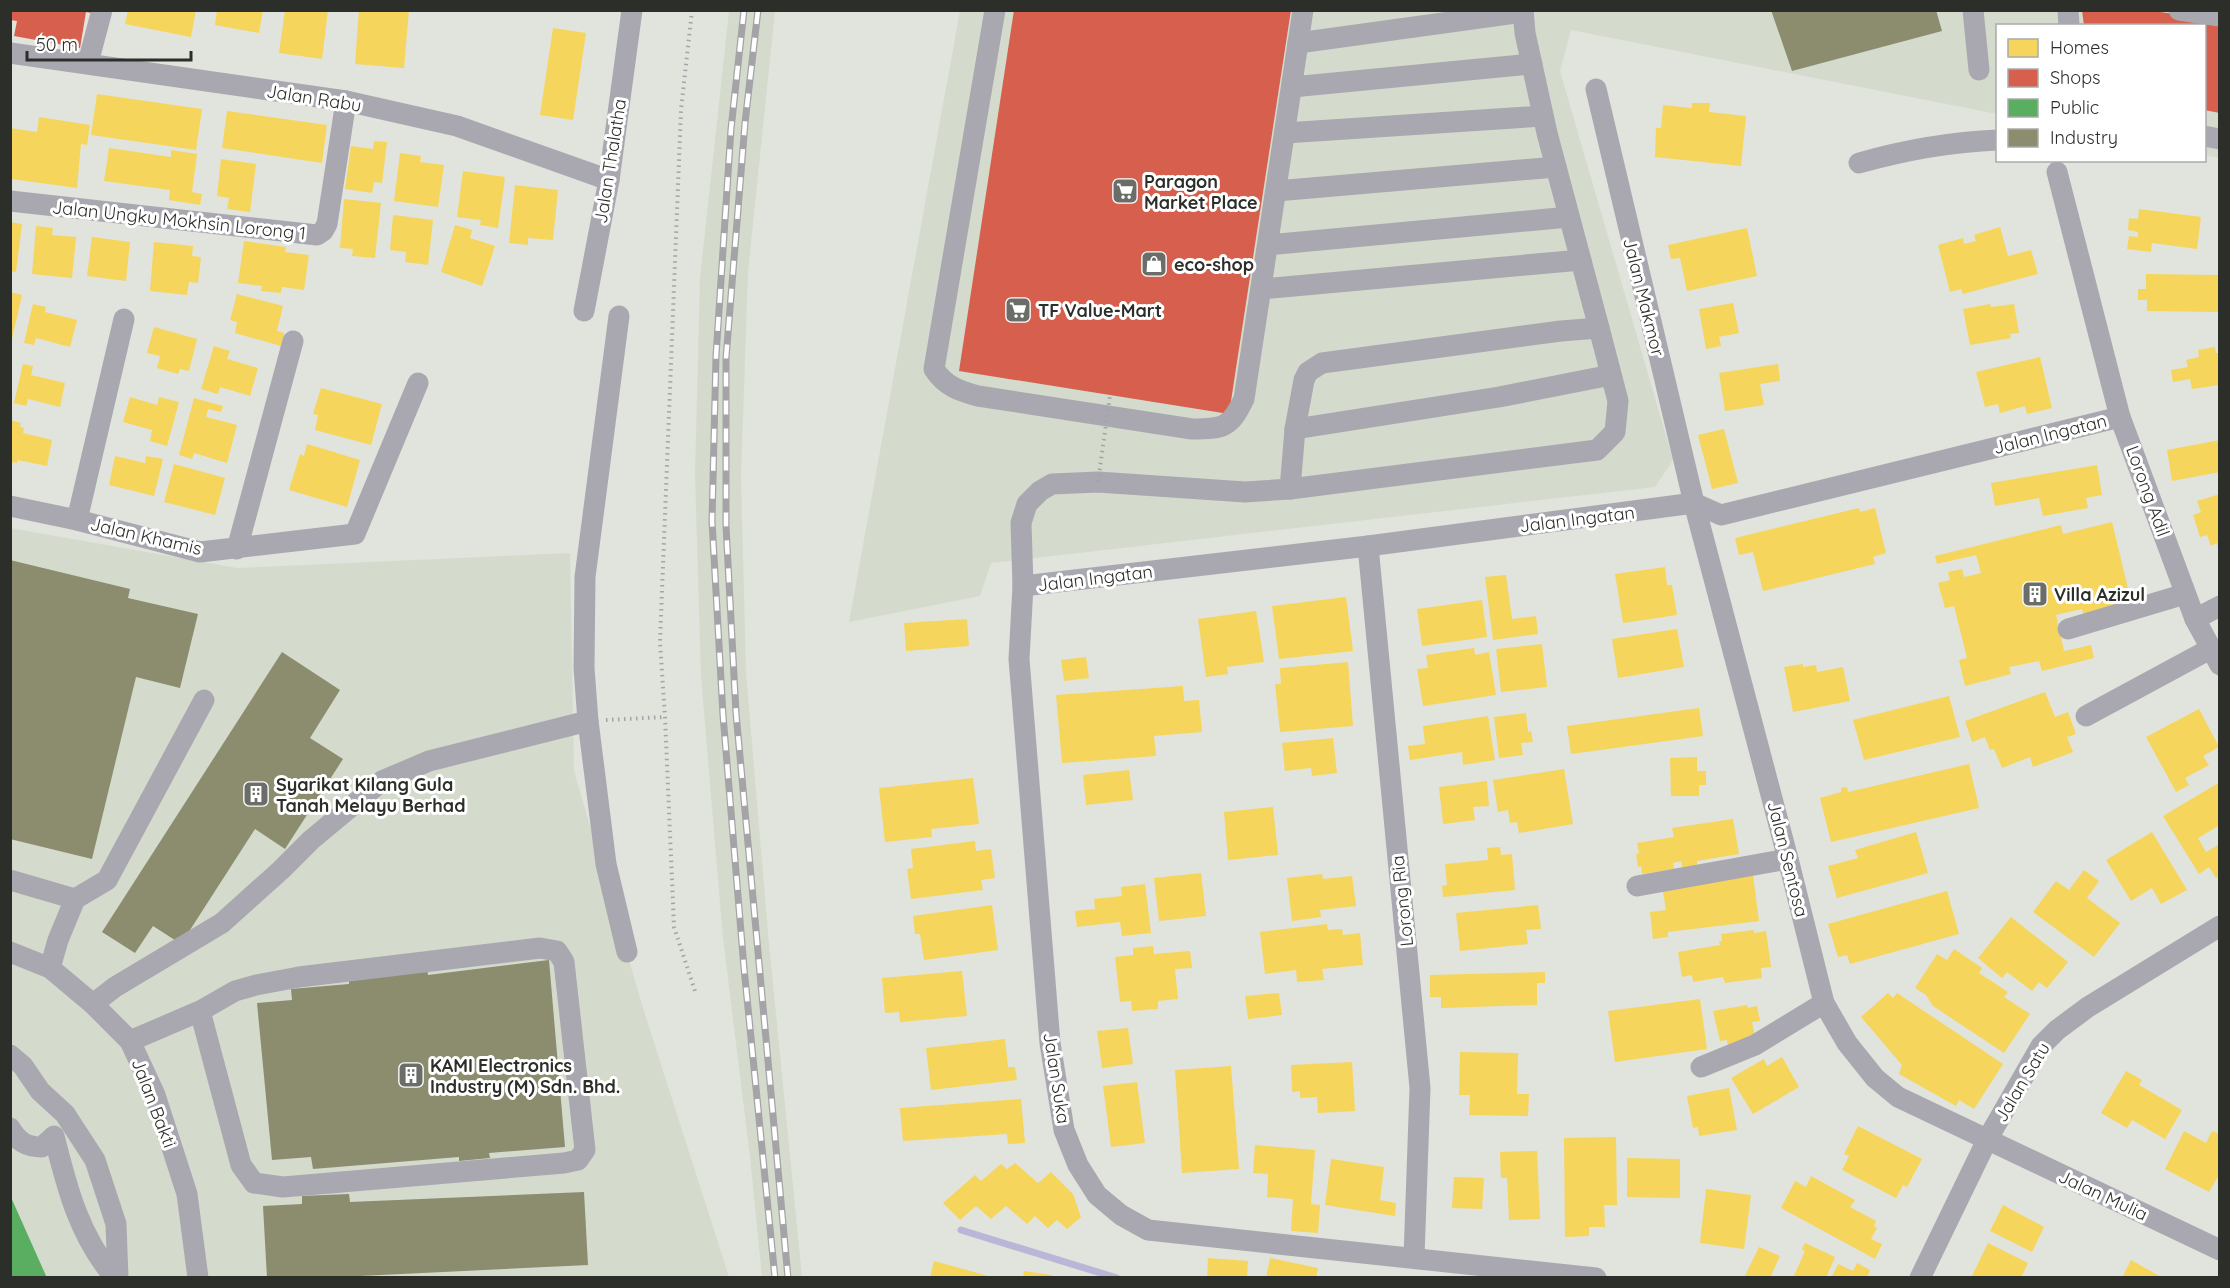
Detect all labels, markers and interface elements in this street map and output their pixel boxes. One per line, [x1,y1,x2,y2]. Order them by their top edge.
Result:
scale bar [27,24,190,62]
legend [1996,24,2206,162]
text: 50 m [36,33,78,56]
text: Homes [2050,36,2109,59]
text: Shops [2050,66,2101,89]
street label: Jalan Rabu [265,79,363,117]
text: Public [2050,96,2099,119]
street label: Jalan Thalatha [589,97,631,225]
text: Industry [2050,126,2118,149]
place label: Paragon Market Place [1144,170,1258,214]
supermarket icon: Paragon Market Place [1110,176,1140,206]
street label: Jalan Ungku Mokhsin Lorong 1 [51,195,307,245]
street label: Jalan Makmor [1618,235,1670,359]
shop icon: eco-shop [1139,249,1169,279]
place label: eco-shop [1174,253,1254,276]
supermarket icon: TF Value-Mart [1003,295,1033,325]
place label: TF Value-Mart [1038,299,1162,322]
street label: Jalan Ingatan [1991,409,2109,459]
street label: Lorong Adil [2121,442,2175,540]
street label: Jalan Ingatan [1518,501,1636,537]
street label: Jalan Khamis [88,512,204,560]
street label: Jalan Ingatan [1036,560,1154,596]
building icon: Villa Azizul [2020,579,2050,609]
place label: Villa Azizul [2054,583,2145,606]
place label: Syarikat Kilang Gula Tanah Melayu Berhad [276,773,465,817]
building icon: Syarikat Kilang Gula Tanah Melayu Berhad [241,779,271,809]
street label: Jalan Sentosa [1762,799,1814,919]
street label: Lorong Ria [1386,854,1418,948]
street label: Jalan Suka [1038,1031,1076,1125]
street label: Jalan Satu [1989,1038,2055,1126]
place label: KAMI Electronics Industry (M) Sdn. Bhd. [430,1054,620,1098]
street label: Jalan Bakti [126,1055,182,1151]
building icon: KAMI Electronics Industry (M) Sdn. Bhd. [396,1060,426,1090]
street label: Jalan Mulia [2055,1164,2151,1226]

